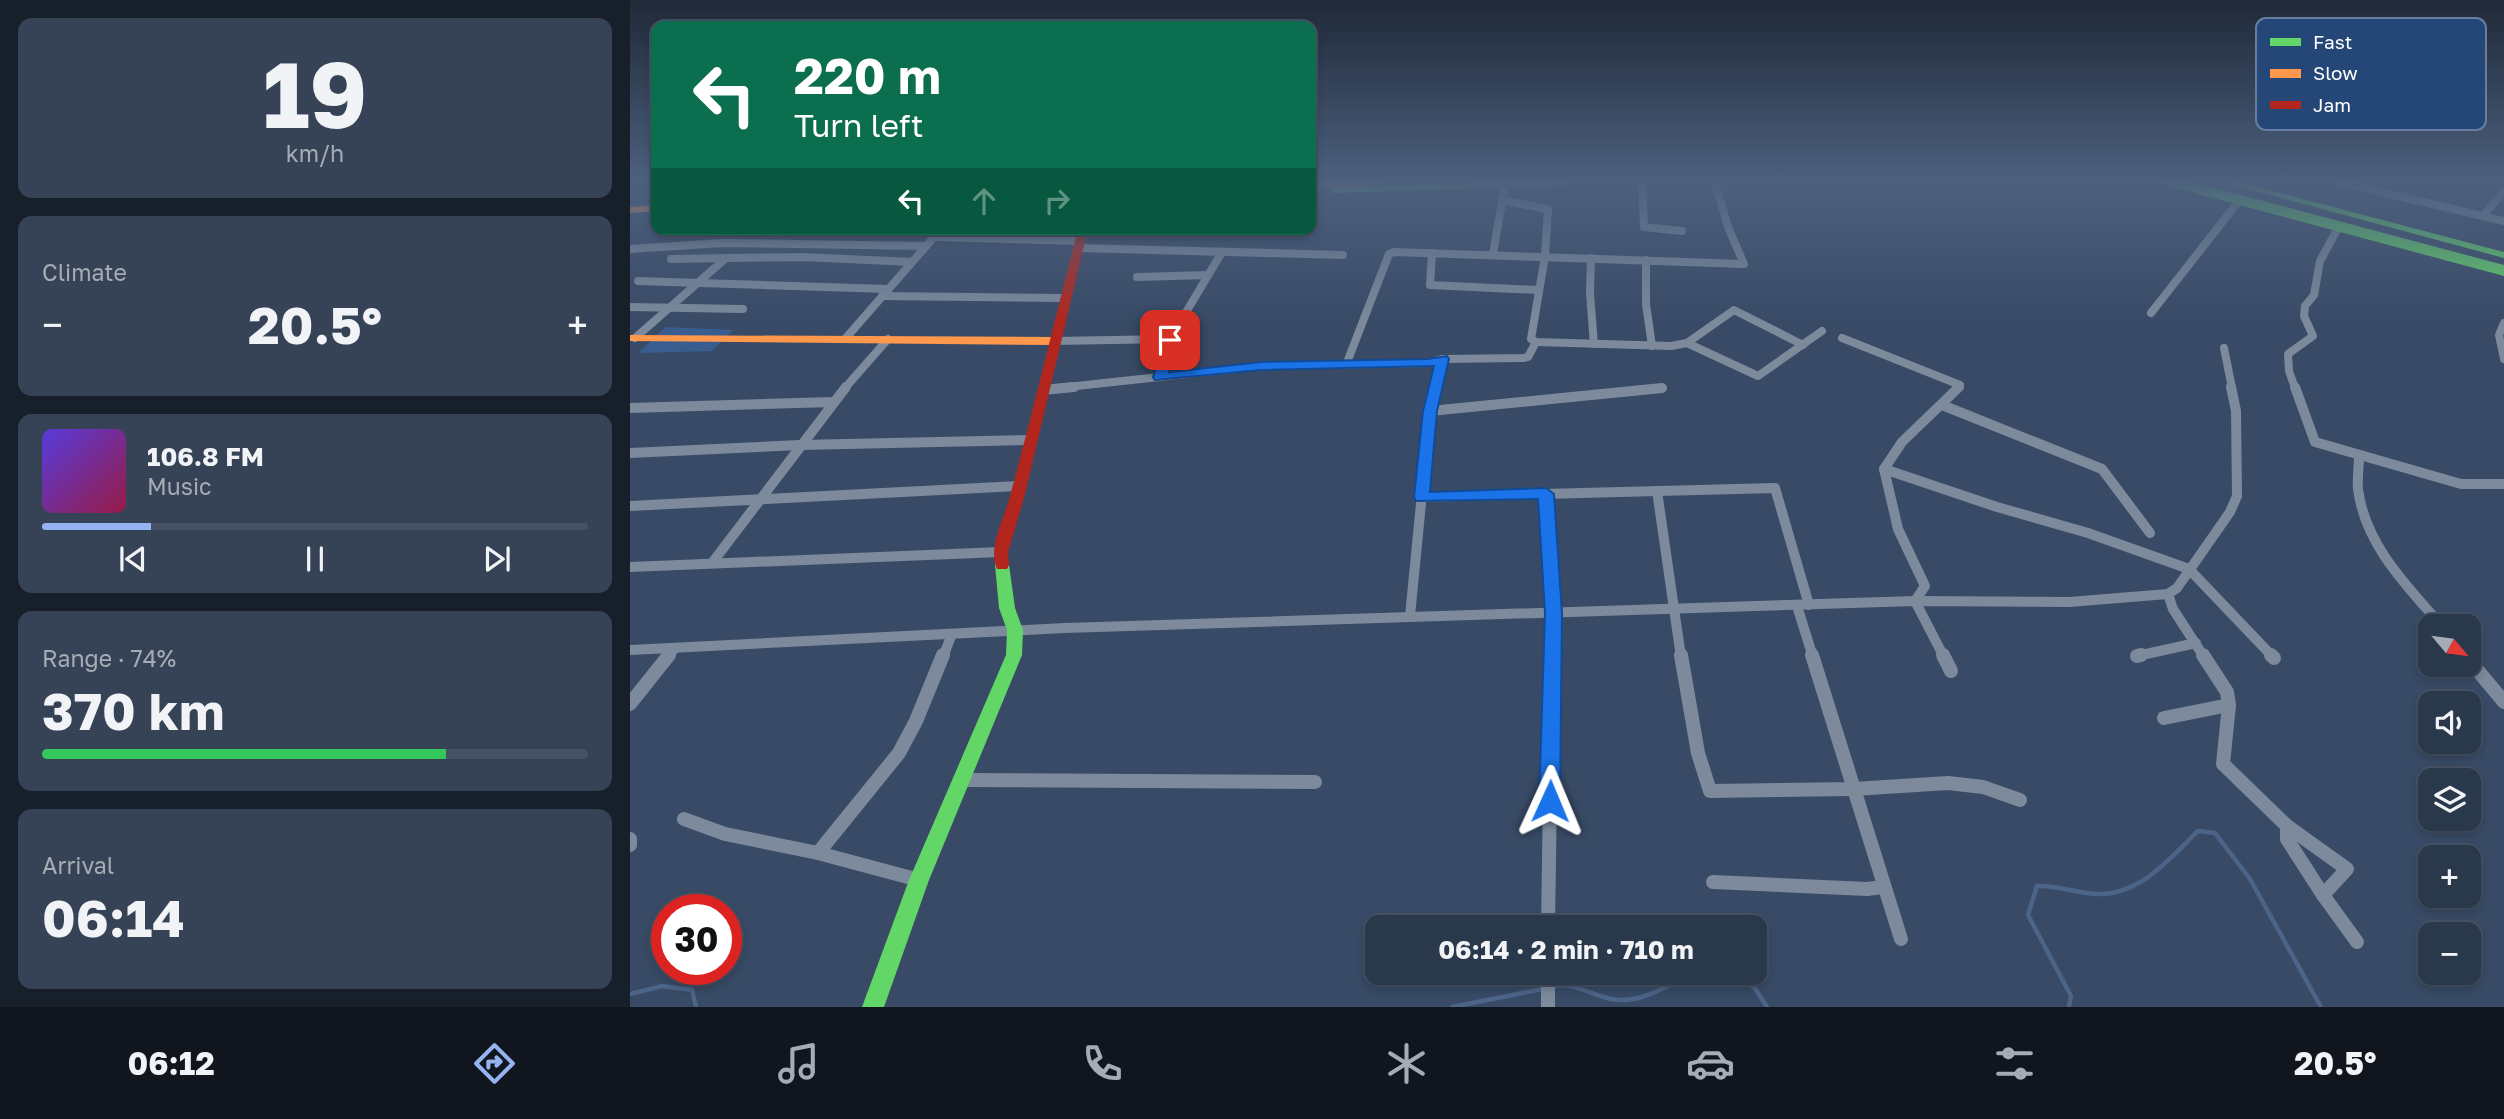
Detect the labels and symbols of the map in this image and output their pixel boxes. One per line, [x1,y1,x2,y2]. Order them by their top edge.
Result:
legend [2256,18,2486,130]
text: Fast [2313,30,2352,53]
text: Slow [2313,61,2358,84]
text: Jam [2313,93,2351,116]
pin [1140,310,1200,370]
north arrow [2418,614,2482,677]
position arrow [1513,764,1587,838]
speed limit sign: 30 [651,894,742,985]

